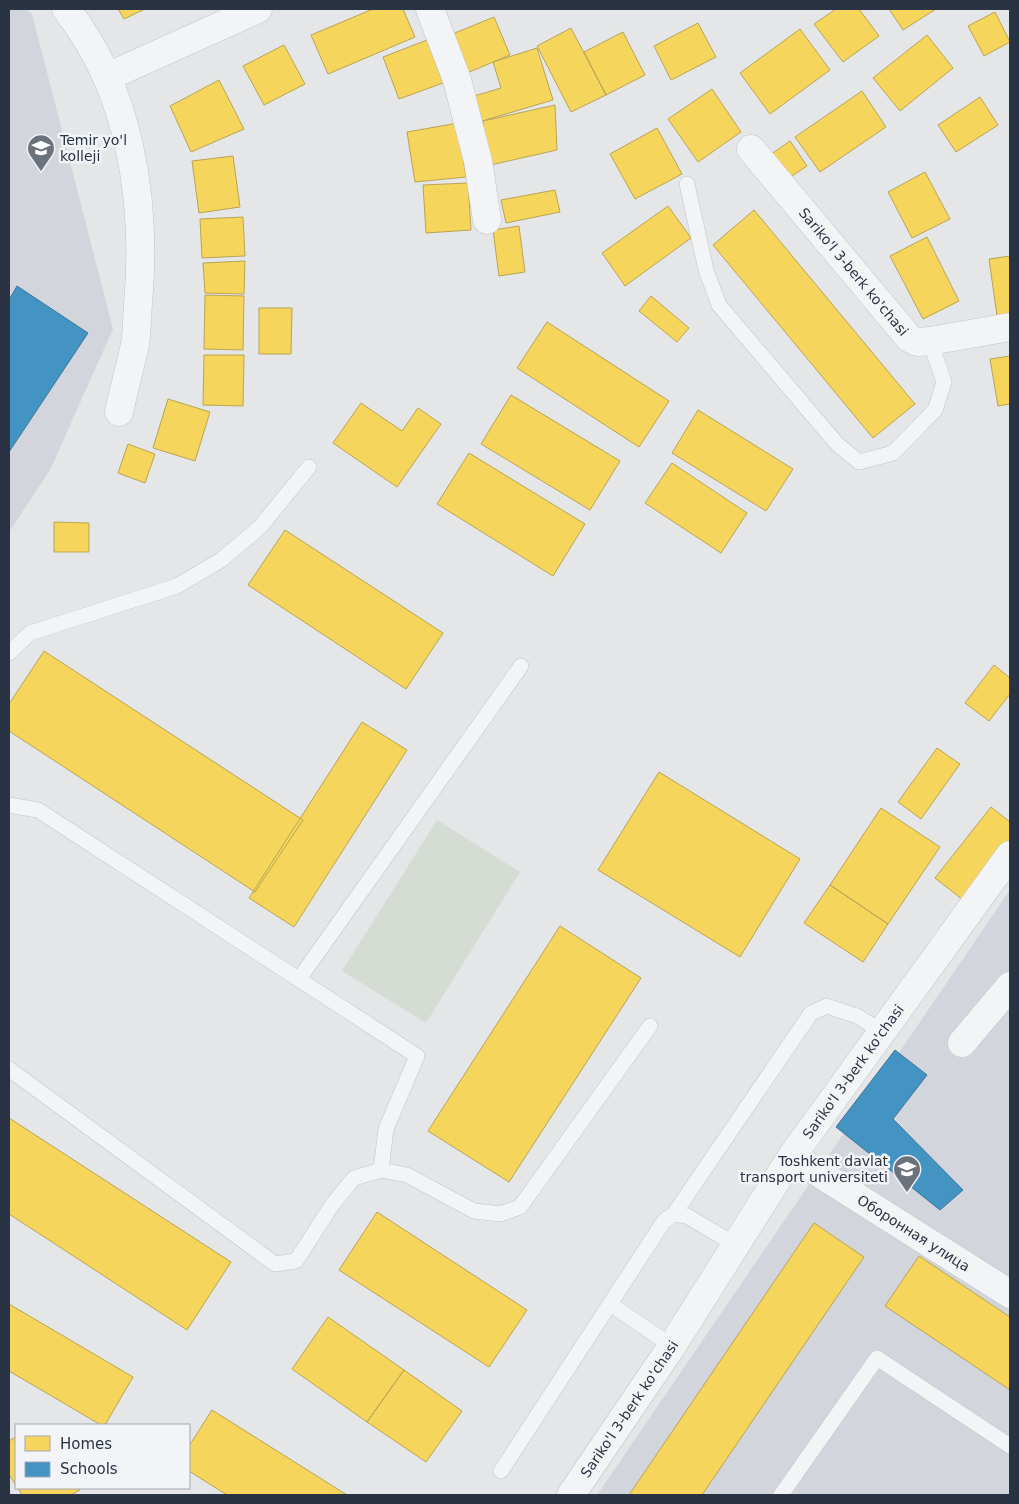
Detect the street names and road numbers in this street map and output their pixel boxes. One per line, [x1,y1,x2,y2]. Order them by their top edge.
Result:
street label: Sariko'l 3-berk ko'chasi [796,205,912,339]
street label: Sariko'l 3-berk ko'chasi [799,1001,907,1142]
street label: Оборонная улица [854,1191,973,1275]
street label: Sariko'l 3-berk ko'chasi [577,1338,681,1480]

